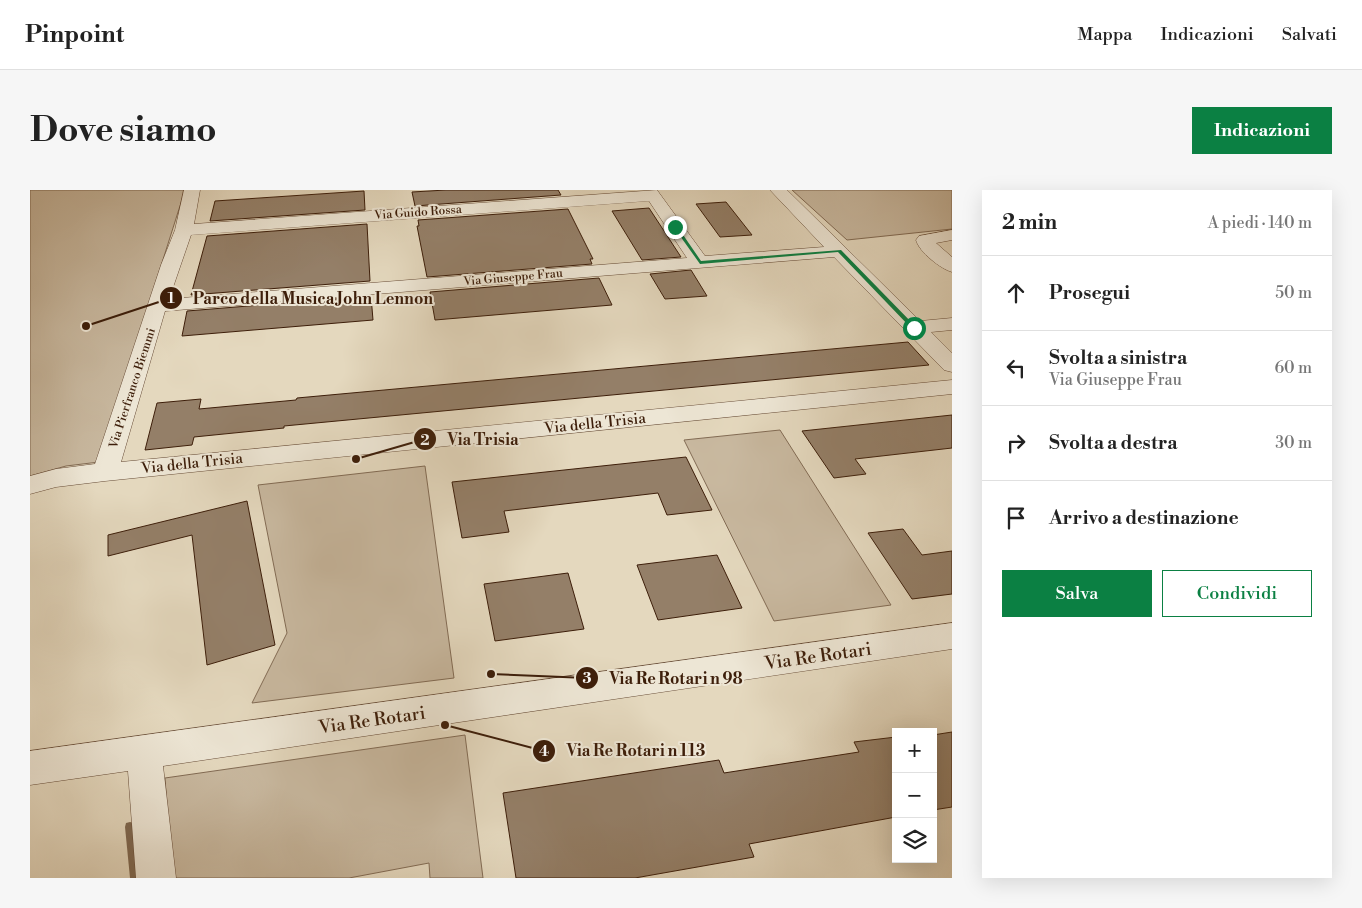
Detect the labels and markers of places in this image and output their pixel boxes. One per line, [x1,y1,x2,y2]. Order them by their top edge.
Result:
callout: Parco della Musica John Lennon [158,283,443,314]
callout: Via Trisia [412,424,528,455]
callout: Via Re Rotari n 98 [575,663,753,694]
callout: Via Re Rotari n 113 [532,735,715,766]

